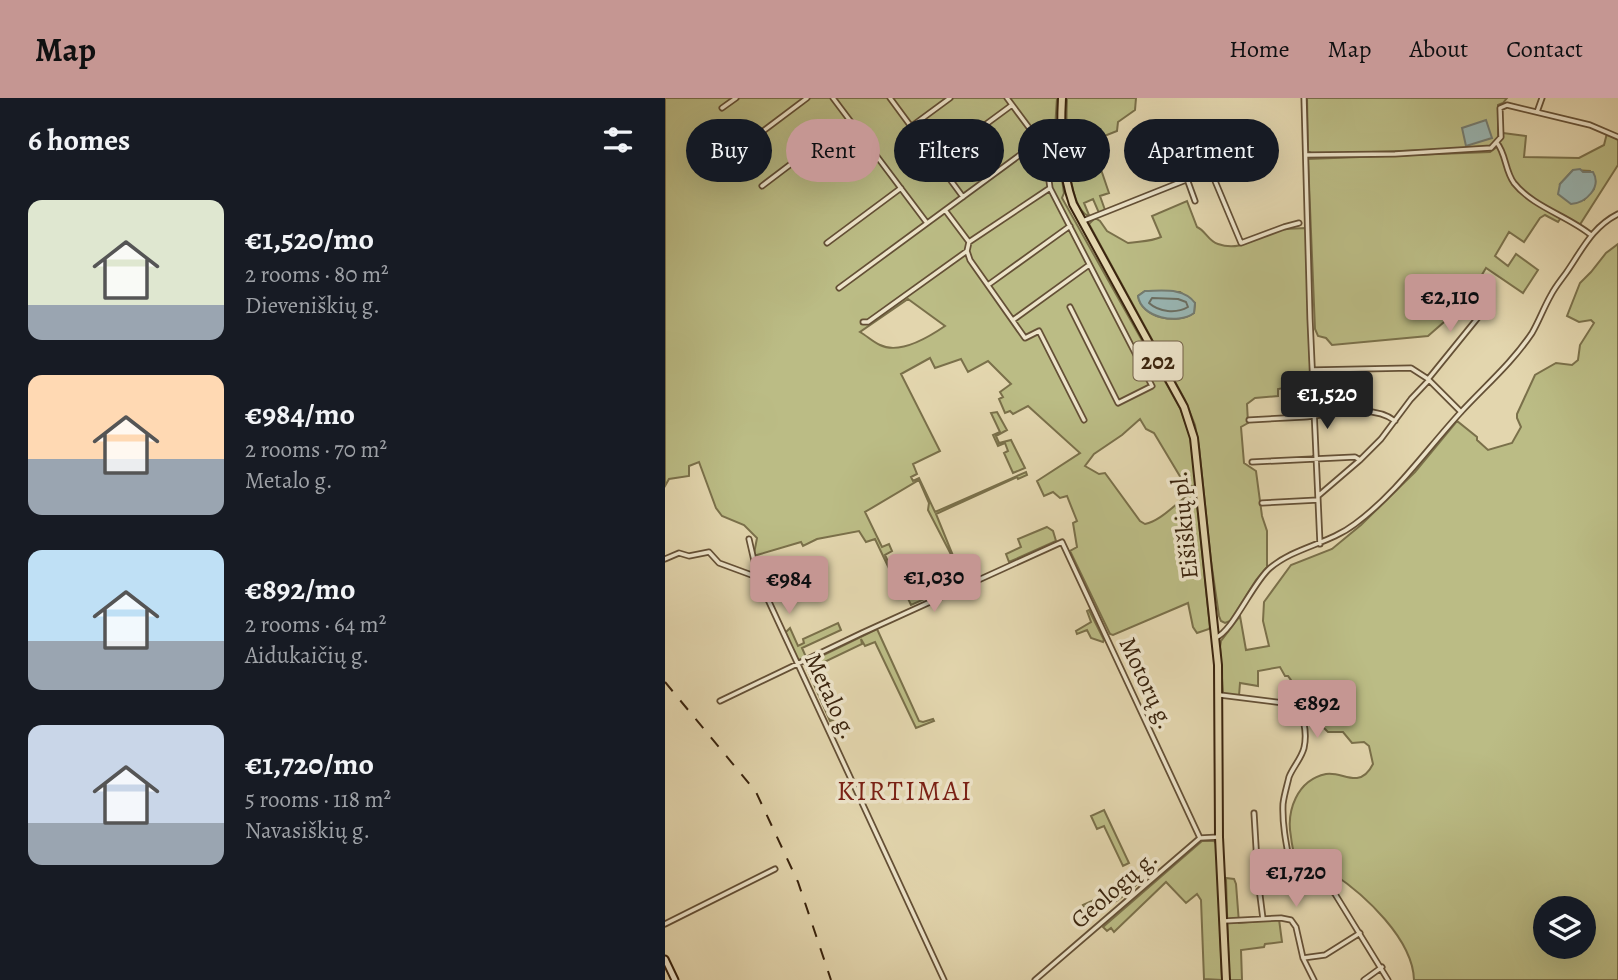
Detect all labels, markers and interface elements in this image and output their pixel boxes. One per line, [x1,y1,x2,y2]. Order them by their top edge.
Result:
text: Map [35,27,96,72]
text: Home [1229,33,1290,65]
text: Map [1328,33,1372,65]
text: About [1410,33,1468,65]
text: Contact [1506,33,1583,65]
chip: Buy [686,119,772,182]
chip: Rent [786,119,880,182]
chip: Filters [894,119,1004,182]
chip: New [1018,119,1110,182]
chip: Apartment [1124,119,1279,182]
text: 6 homes [28,120,130,160]
icon: filters [599,121,637,159]
text: €1,520/mo [245,219,374,259]
icon: home [84,228,168,312]
text: 2 rooms · 80 m² [245,259,389,290]
pin: €2,110 [1393,274,1507,334]
text: €2,110 [1421,281,1479,312]
text: Dieveniškių g. [245,290,380,321]
road number: 202 [1133,342,1183,380]
pin: €1,520 [1270,372,1384,431]
text: €1,520 [1297,378,1357,409]
text: €984/mo [245,394,355,434]
icon: home [84,403,168,487]
text: 2 rooms · 70 m² [245,434,387,465]
text: Metalo g. [245,465,333,496]
street label: Eišiškių pl. [1162,469,1206,581]
pin: €1,030 [877,554,991,614]
pin: €984 [748,556,830,616]
text: €1,030 [904,561,964,592]
text: €984 [766,563,812,594]
text: €892/mo [245,569,356,609]
icon: home [84,578,168,662]
text: 2 rooms · 64 m² [245,609,386,640]
street label: Motorų g. [1112,632,1182,734]
text: Aidukaičių g. [245,640,369,671]
street label: Metalo g. [797,648,865,744]
pin: €892 [1276,680,1358,740]
text: €892 [1294,687,1340,718]
text: €1,720/mo [245,744,374,784]
icon: home [84,753,168,837]
district label: KIRTIMAI [837,772,973,810]
text: 5 rooms · 118 m² [245,784,391,815]
text: Navasiškių g. [245,815,370,846]
street label: Geologų g. [1064,842,1164,936]
pin: €1,720 [1239,850,1353,909]
text: €1,720 [1266,856,1326,887]
map controls [1533,896,1596,959]
button: layers [1533,896,1596,959]

